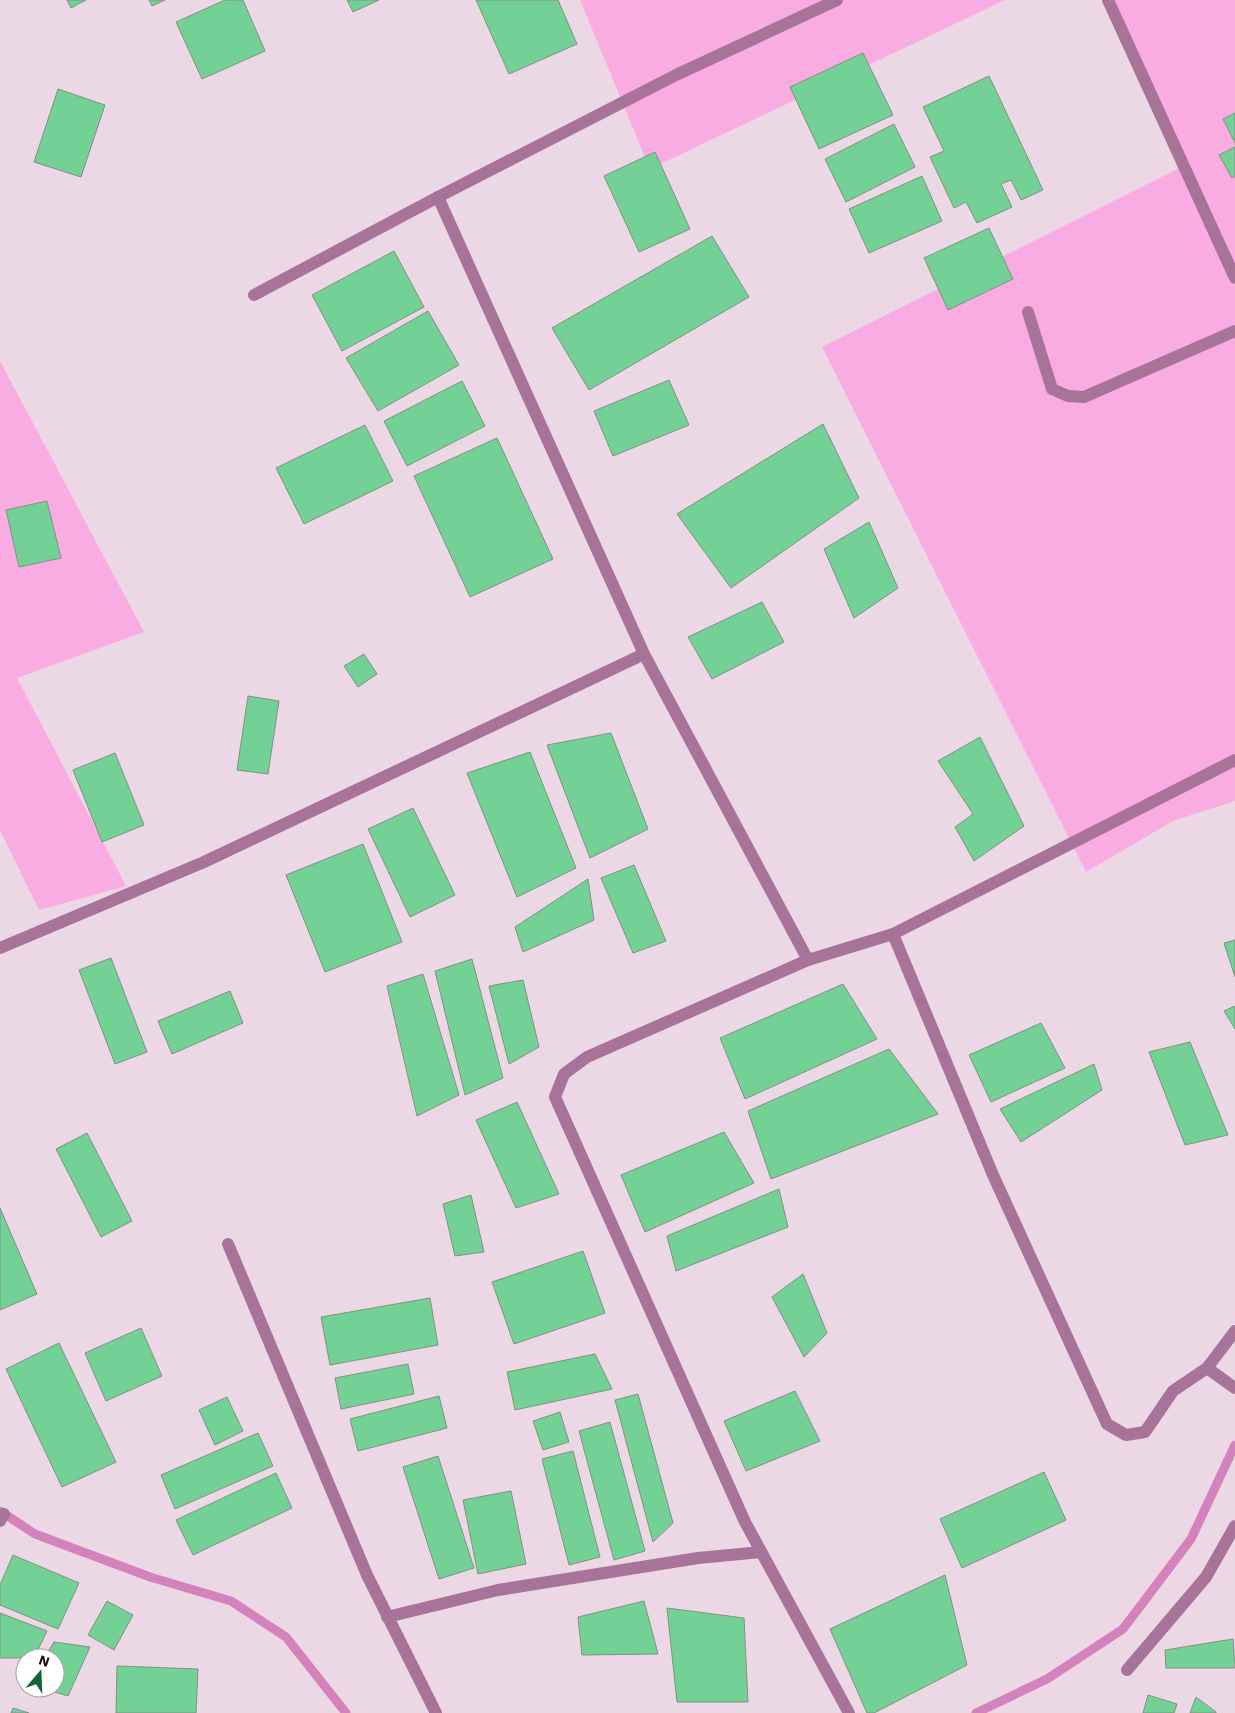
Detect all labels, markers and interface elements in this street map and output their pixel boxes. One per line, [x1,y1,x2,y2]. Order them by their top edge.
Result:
north arrow [15,1648,65,1698]
text: N [37,1651,52,1670]

